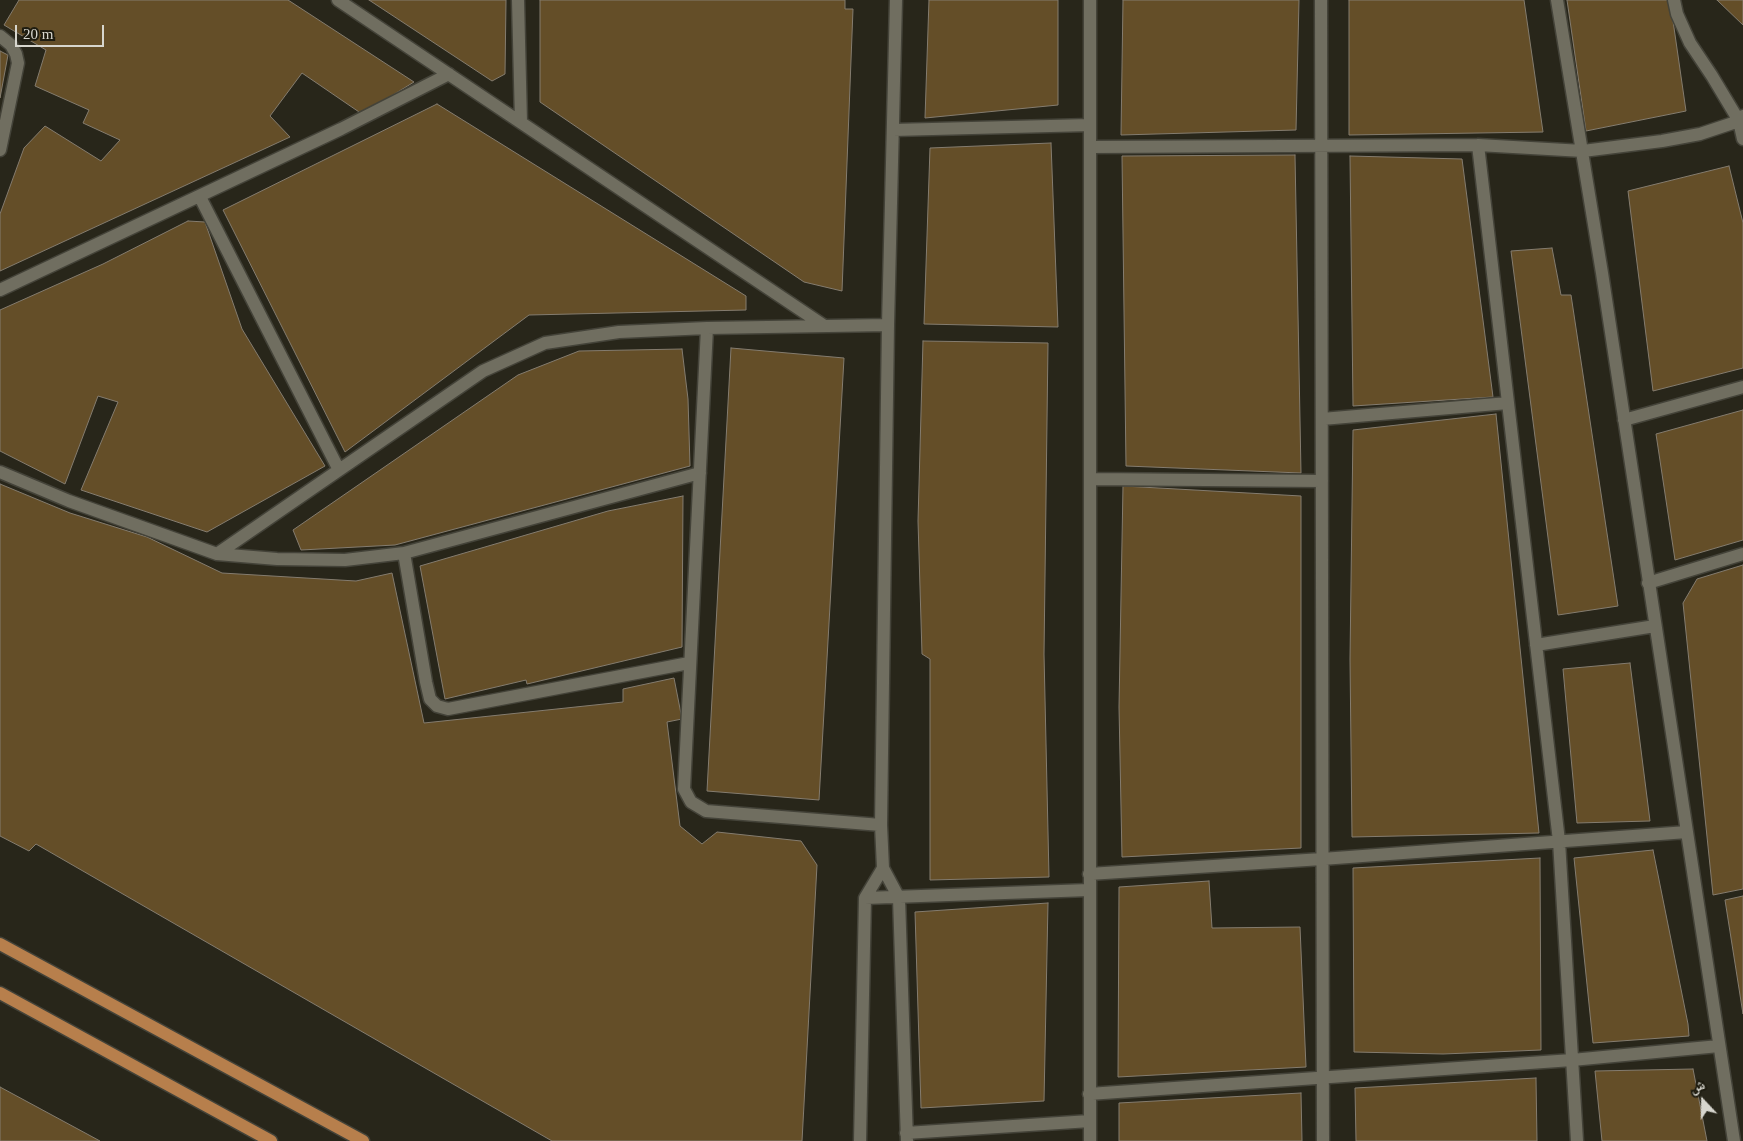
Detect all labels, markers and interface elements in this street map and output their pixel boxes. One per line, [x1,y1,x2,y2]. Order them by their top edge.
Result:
scale bar [18,15,106,47]
text: 20 m [23,26,53,42]
north arrow [1678,1076,1728,1126]
text: ش [1688,1077,1707,1096]

